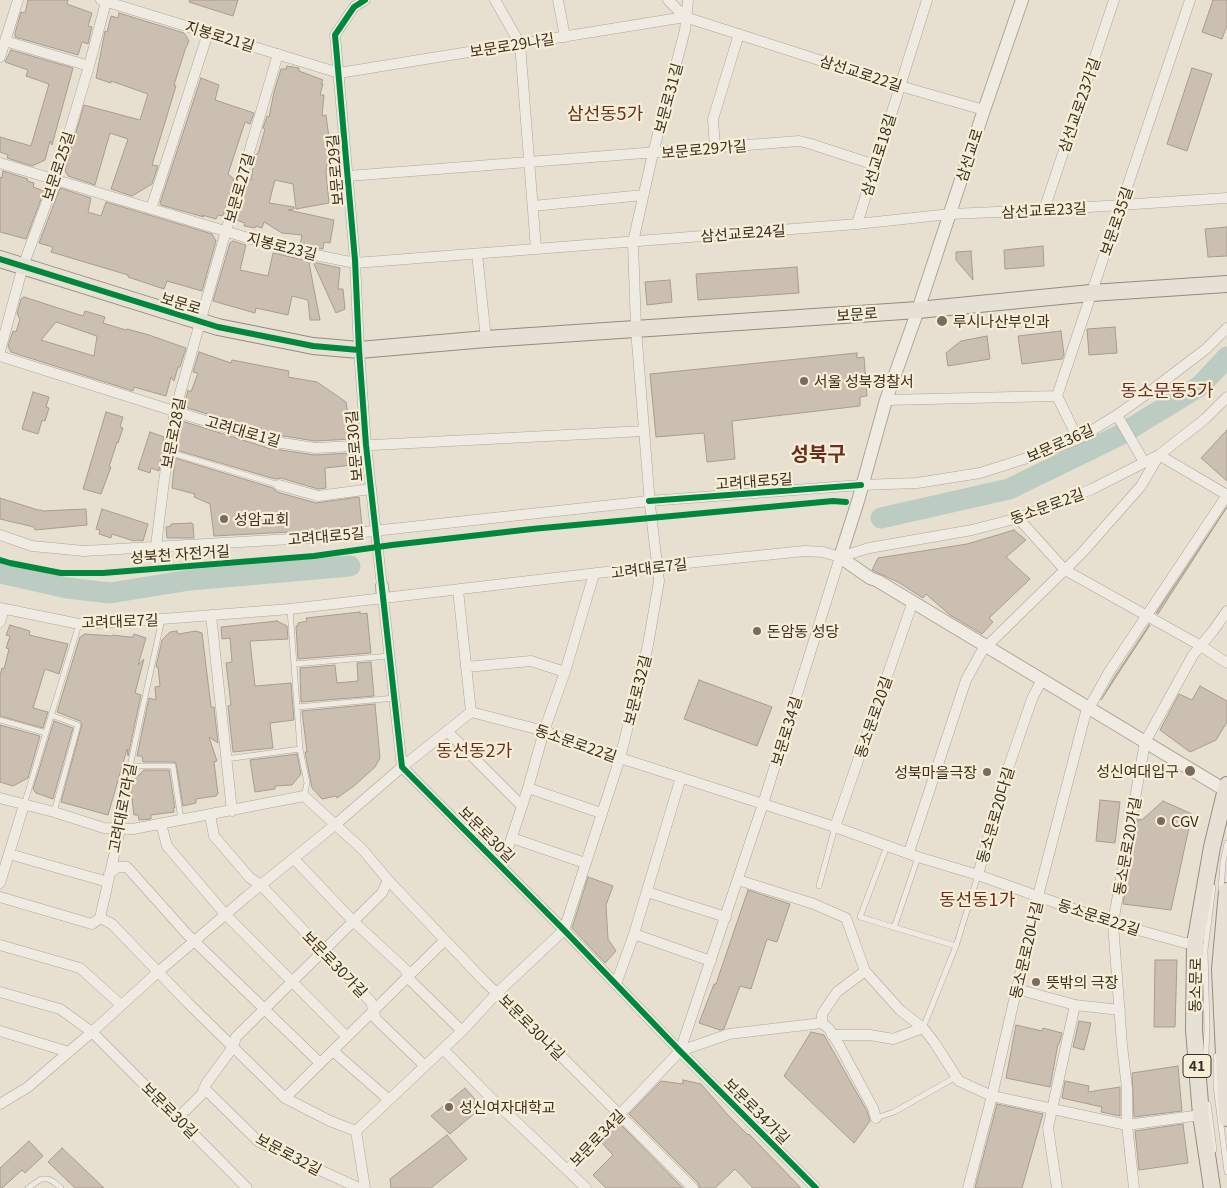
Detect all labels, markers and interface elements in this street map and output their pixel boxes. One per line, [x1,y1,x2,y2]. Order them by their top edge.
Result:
street label: 지봉로21길 [183,17,257,55]
street label: 보문로29나길 [468,29,556,61]
street label: 삼선교로22길 [817,51,905,95]
street label: 삼선교로23가길 [1054,55,1104,155]
street label: 보문로31길 [650,61,686,135]
district label: 삼선동5가 [567,102,643,124]
street label: 삼선교로18길 [857,111,899,199]
street label: 삼선교로 [952,126,986,184]
street label: 보문로25길 [38,129,78,203]
street label: 보문로29길 [323,133,347,207]
street label: 보문로29가길 [661,136,747,162]
street label: 보문로27길 [220,151,258,225]
street label: 보문로35길 [1096,184,1136,258]
street label: 삼선교로23길 [1001,199,1087,221]
street label: 삼선교로24길 [700,221,786,245]
street label: 지봉로23길 [245,229,319,263]
street label: 보문로 [159,288,203,318]
street label: 보문로 [836,304,878,324]
place label: 루시나산부인과 [953,312,1050,330]
marker: 루시나산부인과 [935,314,949,328]
place label: 서울 성북경찰서 [814,372,914,390]
marker: 서울 성북경찰서 [798,375,810,387]
district label: 동소문동5가 [1121,379,1213,401]
street label: 보문로28길 [157,396,189,470]
street label: 보문로30길 [342,409,366,483]
street label: 고려대로1길 [203,412,283,450]
street label: 보문로36길 [1024,420,1096,466]
district label: 성북구 [790,441,846,465]
street label: 고려대로5길 [715,469,793,493]
street label: 동소문로2길 [1008,484,1086,528]
place label: 성암교회 [234,510,289,528]
marker: 성암교회 [218,513,230,525]
street label: 고려대로5길 [287,524,365,548]
street label: 성북천 자전거길 [130,542,230,566]
street label: 고려대로7길 [610,554,688,582]
street label: 고려대로7길 [81,611,159,631]
place label: 돈암동 성당 [767,622,839,640]
marker: 돈암동 성당 [751,625,763,637]
street label: 보문로32길 [620,653,654,727]
street label: 동소문로20길 [851,674,895,760]
street label: 보문로34길 [767,694,805,768]
street label: 동소문로22길 [533,721,619,765]
district label: 동선동2가 [436,739,512,761]
street label: 고려대로7라길 [104,762,140,854]
place label: 성신여대입구 [1096,762,1179,780]
place label: 성북마을극장 [894,763,977,781]
marker: 성신여대입구 [1183,764,1197,778]
street label: 동소문로20다길 [973,765,1017,865]
marker: 성북마을극장 [981,766,993,778]
street label: 동소문로20가길 [1110,795,1144,897]
street label: 보문로30길 [455,802,519,866]
place label: CGV [1171,812,1199,830]
marker: CGV [1155,815,1167,827]
district label: 동선동1가 [939,888,1015,910]
street label: 동소문로22길 [1055,895,1143,939]
street label: 동소문로20나길 [1006,900,1046,1000]
street label: 보문로30가길 [299,927,371,1001]
street label: 동소문로 [1186,957,1204,1013]
place label: 뜻밖의 극장 [1046,973,1118,991]
marker: 뜻밖의 극장 [1030,976,1042,988]
street label: 보문로30나길 [495,990,569,1064]
road number: 41 [1183,1054,1211,1078]
street label: 보문로34가길 [720,1074,794,1148]
street label: 보문로30길 [138,1078,202,1142]
place label: 성신여자대학교 [459,1098,556,1116]
marker: 성신여자대학교 [443,1101,455,1113]
street label: 보문로34길 [566,1106,628,1170]
street label: 보문로32길 [253,1129,325,1179]

